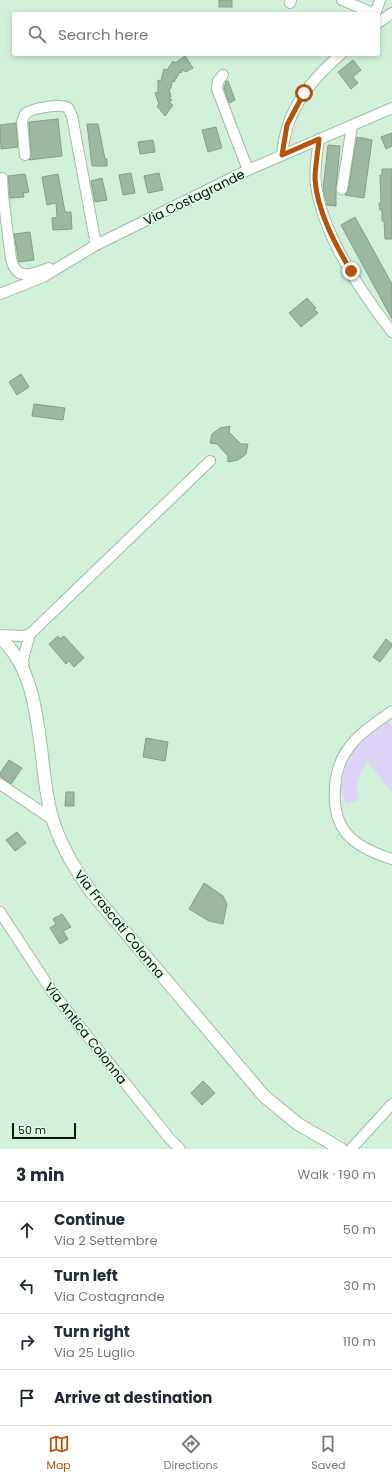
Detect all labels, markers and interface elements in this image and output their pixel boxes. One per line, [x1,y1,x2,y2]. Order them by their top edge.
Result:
search box [12,12,380,56]
icon: search [26,23,48,45]
text: Search here [58,24,148,45]
route start [295,84,313,102]
street label: Via Costagrande [140,165,248,230]
route end [342,262,360,280]
street label: Via Frascati Colonna [70,866,169,983]
street label: Via Antica Colonna [40,978,131,1088]
scale bar [12,1121,76,1140]
text: 50 m [18,1122,46,1138]
text: 3 min [16,1163,64,1187]
text: Walk · 190 m [298,1165,376,1184]
text: Continue [54,1209,125,1230]
icon: ahead [16,1219,38,1241]
text: 50 m [343,1220,376,1239]
text: Via 2 Settembre [54,1231,158,1250]
text: Turn left [54,1265,118,1286]
icon: left [16,1275,38,1297]
text: 30 m [343,1276,376,1295]
text: Via Costagrande [54,1287,165,1306]
text: Turn right [54,1321,130,1342]
icon: right [16,1331,38,1353]
text: 110 m [343,1332,376,1351]
text: Via 25 Luglio [54,1343,135,1362]
icon: arrive [16,1387,38,1409]
text: Arrive at destination [54,1387,212,1408]
tab: Map [46,1433,71,1474]
tab: Directions [164,1433,218,1474]
tab: Saved [311,1433,346,1474]

